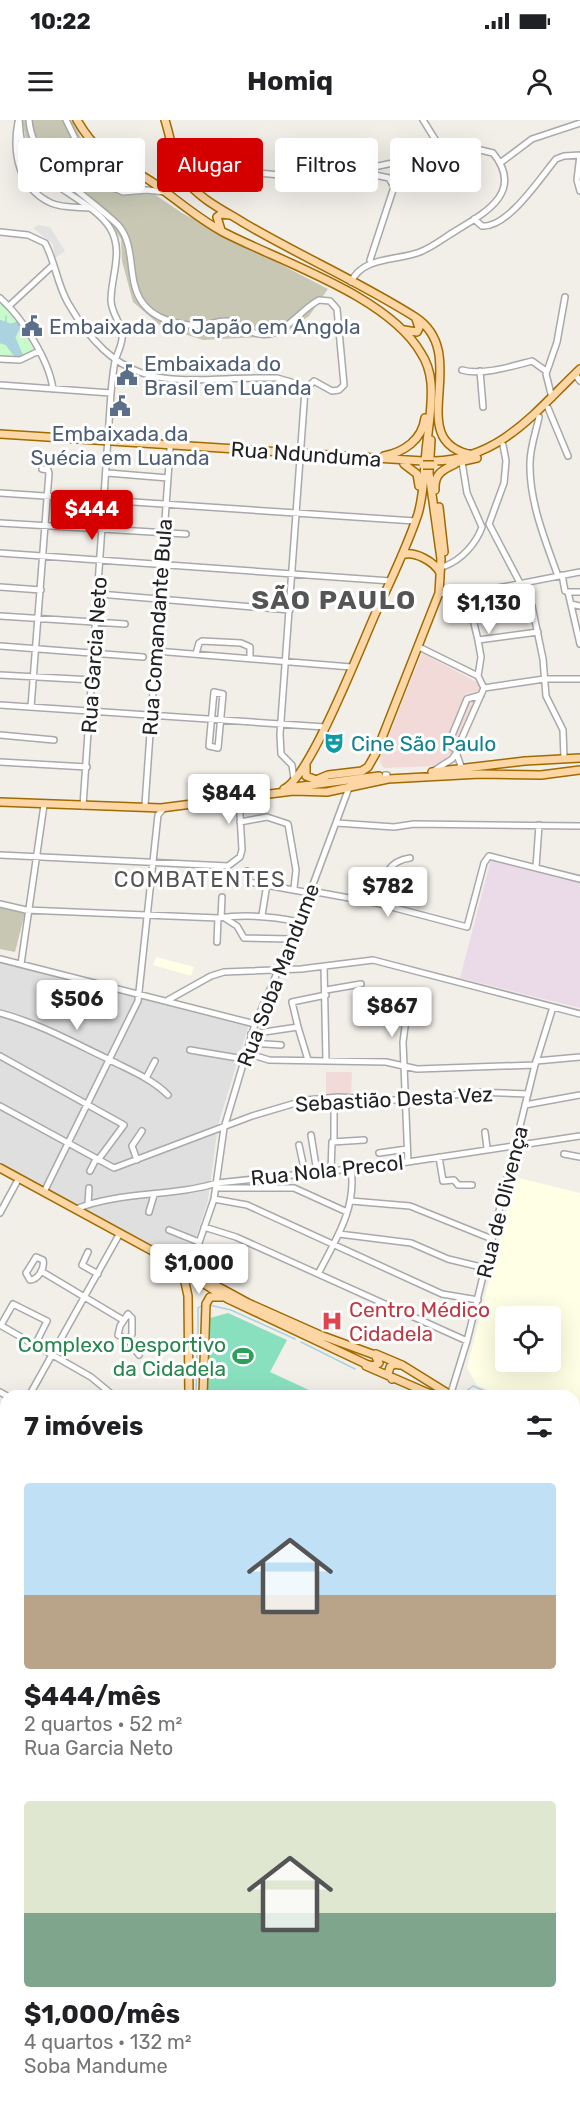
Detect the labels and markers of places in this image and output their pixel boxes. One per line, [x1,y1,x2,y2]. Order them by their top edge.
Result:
public building icon: Embaixada do Japão em Angola [20,314,44,338]
place label: Embaixada do Japão em Angola [49,314,361,339]
place label: Embaixada do Brasil em Luanda [144,351,312,400]
public building icon: Embaixada do Brasil em Luanda [115,363,139,387]
public building icon: Embaixada da Suécia em Luanda [108,394,132,418]
place label: Embaixada da Suécia em Luanda [31,421,209,470]
pin: $444 [56,490,128,541]
pin: $1,130 [440,584,538,635]
theatre icon: Cine São Paulo [322,731,346,755]
place label: Cine São Paulo [351,731,496,756]
pin: $844 [193,774,265,825]
pin: $782 [352,867,424,918]
pin: $506 [41,980,113,1031]
pin: $867 [356,987,428,1038]
pin: $1,000 [150,1244,248,1295]
place label: Centro Médico Cidadela [349,1297,490,1346]
hospital icon: Centro Médico Cidadela [320,1309,344,1333]
place label: Complexo Desportivo da Cidadela [18,1332,226,1381]
sports icon: Complexo Desportivo da Cidadela [231,1344,255,1368]

